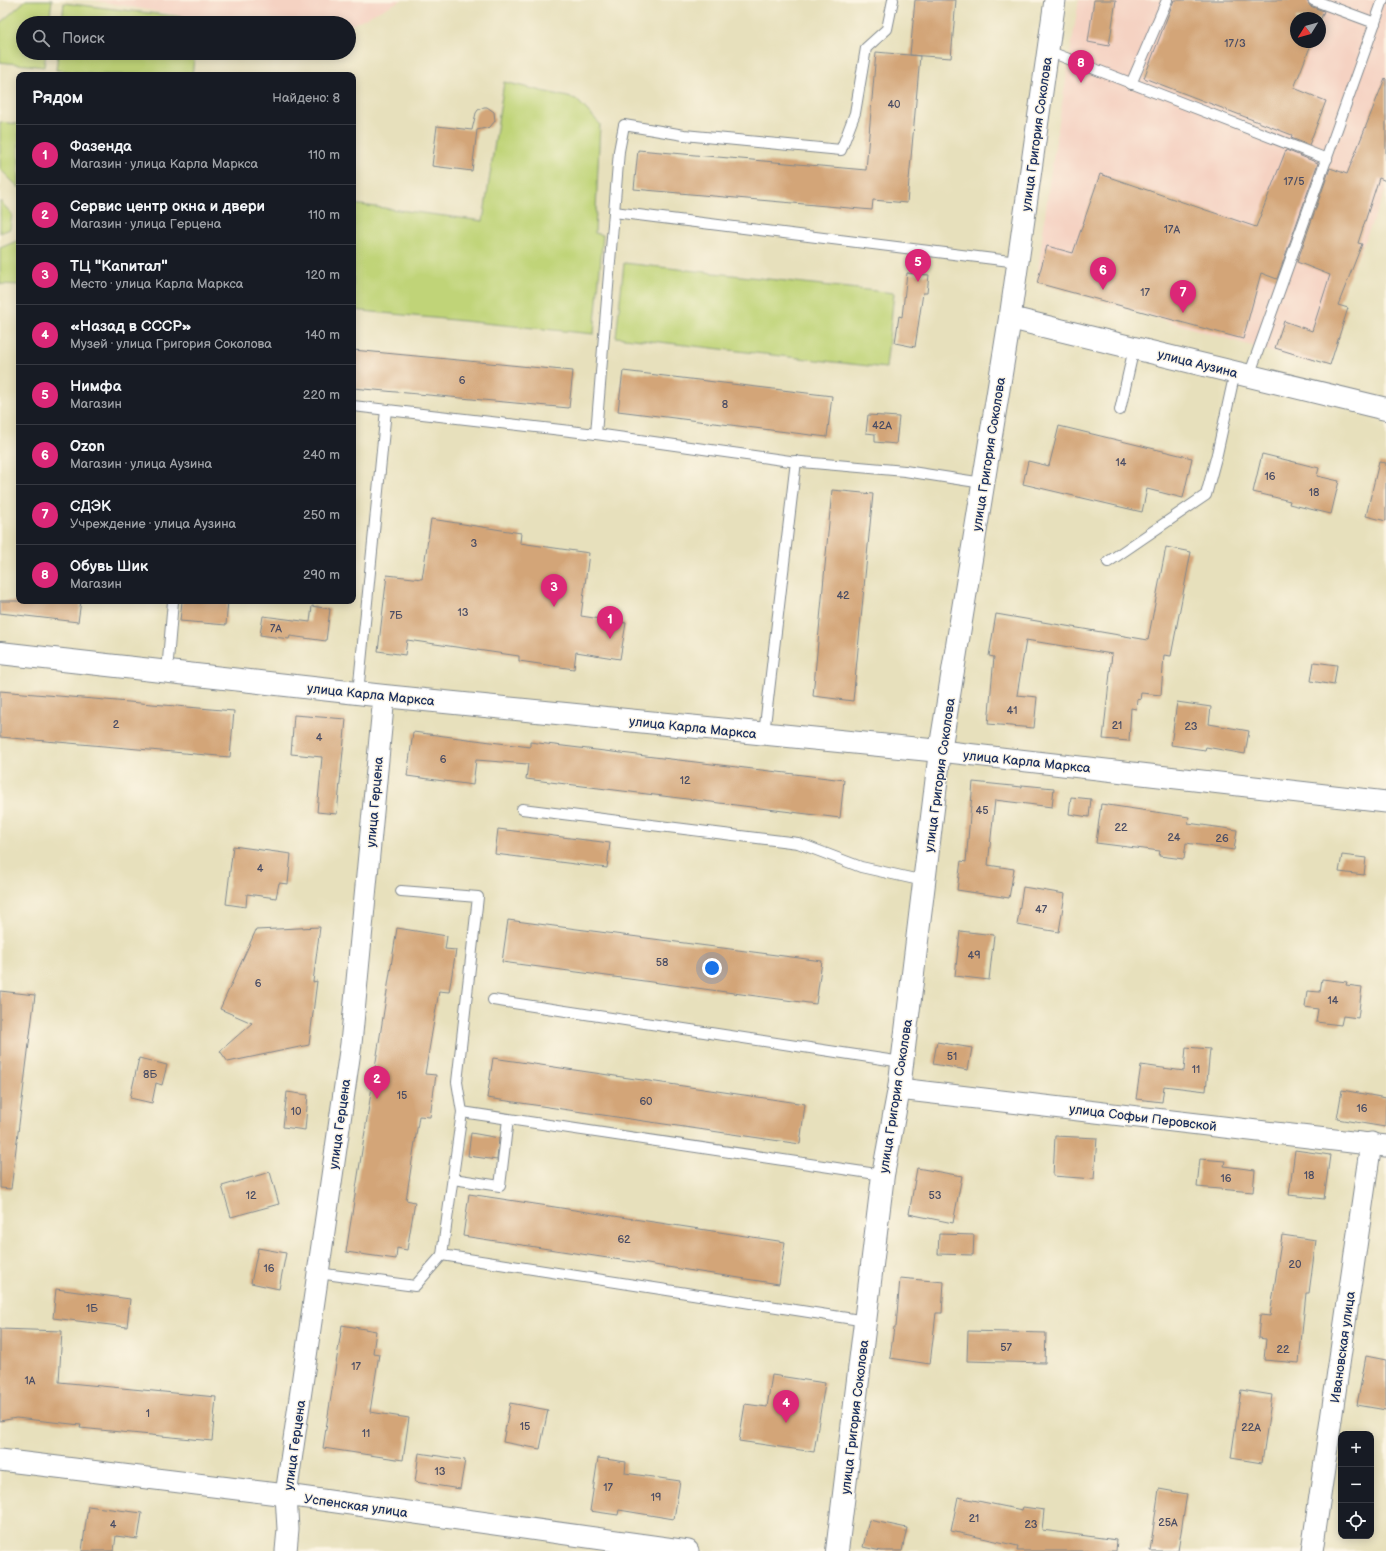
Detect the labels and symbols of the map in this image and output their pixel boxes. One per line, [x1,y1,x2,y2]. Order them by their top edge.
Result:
north arrow [1290,12,1326,48]
house number: 17/3 [1224,37,1246,50]
pin: 8 [1068,50,1094,83]
street label: улица Григория Соколова [1018,56,1056,212]
house number: 40 [887,98,901,111]
house number: 17/5 [1284,175,1304,188]
house number: 17А [1164,223,1180,236]
pin: 5 [905,249,931,282]
pin: 6 [1090,257,1116,290]
pin: 7 [1170,280,1196,313]
house number: 17 [1140,286,1150,299]
street label: улица Аузина [1156,346,1240,382]
house number: 6 [459,374,466,387]
street label: улица Григория Соколова [969,376,1009,532]
house number: 8 [722,398,728,411]
house number: 42А [872,419,892,432]
house number: 14 [1116,456,1127,469]
house number: 16 [1265,470,1276,483]
house number: 18 [1309,486,1319,499]
house number: 3 [471,537,478,550]
pin: 3 [541,574,567,607]
house number: 42 [836,589,850,602]
house number: 13 [457,606,469,619]
pin: 1 [597,606,623,639]
house number: 7Б [389,609,403,622]
house number: 7А [270,622,282,635]
street label: улица Карла Маркса [306,680,436,710]
street label: улица Григория Соколова [921,697,959,853]
house number: 41 [1007,704,1017,717]
street label: улица Карла Маркса [628,713,758,743]
house number: 2 [113,718,120,731]
house number: 21 [1112,719,1122,732]
house number: 23 [1184,720,1198,733]
house number: 4 [316,731,323,744]
street label: улица Карла Маркса [962,747,1092,777]
house number: 6 [440,753,447,766]
street label: улица Герцена [363,756,387,848]
house number: 12 [680,774,691,787]
house number: 45 [975,804,989,817]
house number: 22 [1115,821,1128,834]
house number: 24 [1167,831,1181,844]
house number: 26 [1215,832,1229,845]
house number: 4 [257,862,264,875]
house number: 47 [1035,903,1048,916]
house number: 49 [967,949,981,962]
house number: 58 [656,956,668,969]
your location [702,958,722,978]
house number: 6 [255,977,262,990]
house number: 14 [1328,994,1339,1007]
street label: улица Григория Соколова [876,1018,916,1174]
house number: 51 [947,1050,957,1063]
house number: 11 [1192,1063,1200,1076]
pin: 2 [364,1066,390,1099]
house number: 8Б [143,1068,157,1081]
street label: улица Герцена [326,1078,354,1170]
house number: 15 [397,1089,407,1102]
house number: 60 [639,1095,653,1108]
street label: улица Софьи Перовской [1068,1101,1217,1135]
house number: 16 [1357,1102,1368,1115]
house number: 10 [291,1105,302,1118]
house number: 18 [1304,1169,1314,1182]
house number: 16 [1221,1172,1232,1185]
house number: 12 [246,1189,257,1202]
house number: 53 [928,1189,942,1202]
house number: 62 [617,1233,631,1246]
house number: 20 [1289,1258,1302,1271]
house number: 16 [264,1262,275,1275]
street label: Ивановская улица [1327,1290,1359,1404]
house number: 1Б [86,1302,98,1315]
street label: улица Григория Соколова [838,1339,872,1495]
house number: 57 [1000,1341,1012,1354]
house number: 22 [1277,1343,1290,1356]
house number: 17 [351,1360,361,1373]
house number: 1А [25,1374,36,1387]
pin: 4 [773,1390,799,1423]
street label: улица Герцена [281,1399,309,1491]
house number: 1 [146,1407,150,1420]
house number: 15 [520,1420,530,1433]
house number: 22А [1241,1421,1261,1434]
house number: 11 [362,1427,370,1440]
house number: 13 [434,1465,446,1478]
house number: 17 [603,1481,613,1494]
street label: Успенская улица [303,1491,409,1521]
house number: 19 [651,1491,661,1504]
house number: 21 [969,1512,979,1525]
house number: 25А [1158,1516,1178,1529]
house number: 4 [110,1518,117,1531]
house number: 23 [1024,1518,1038,1531]

